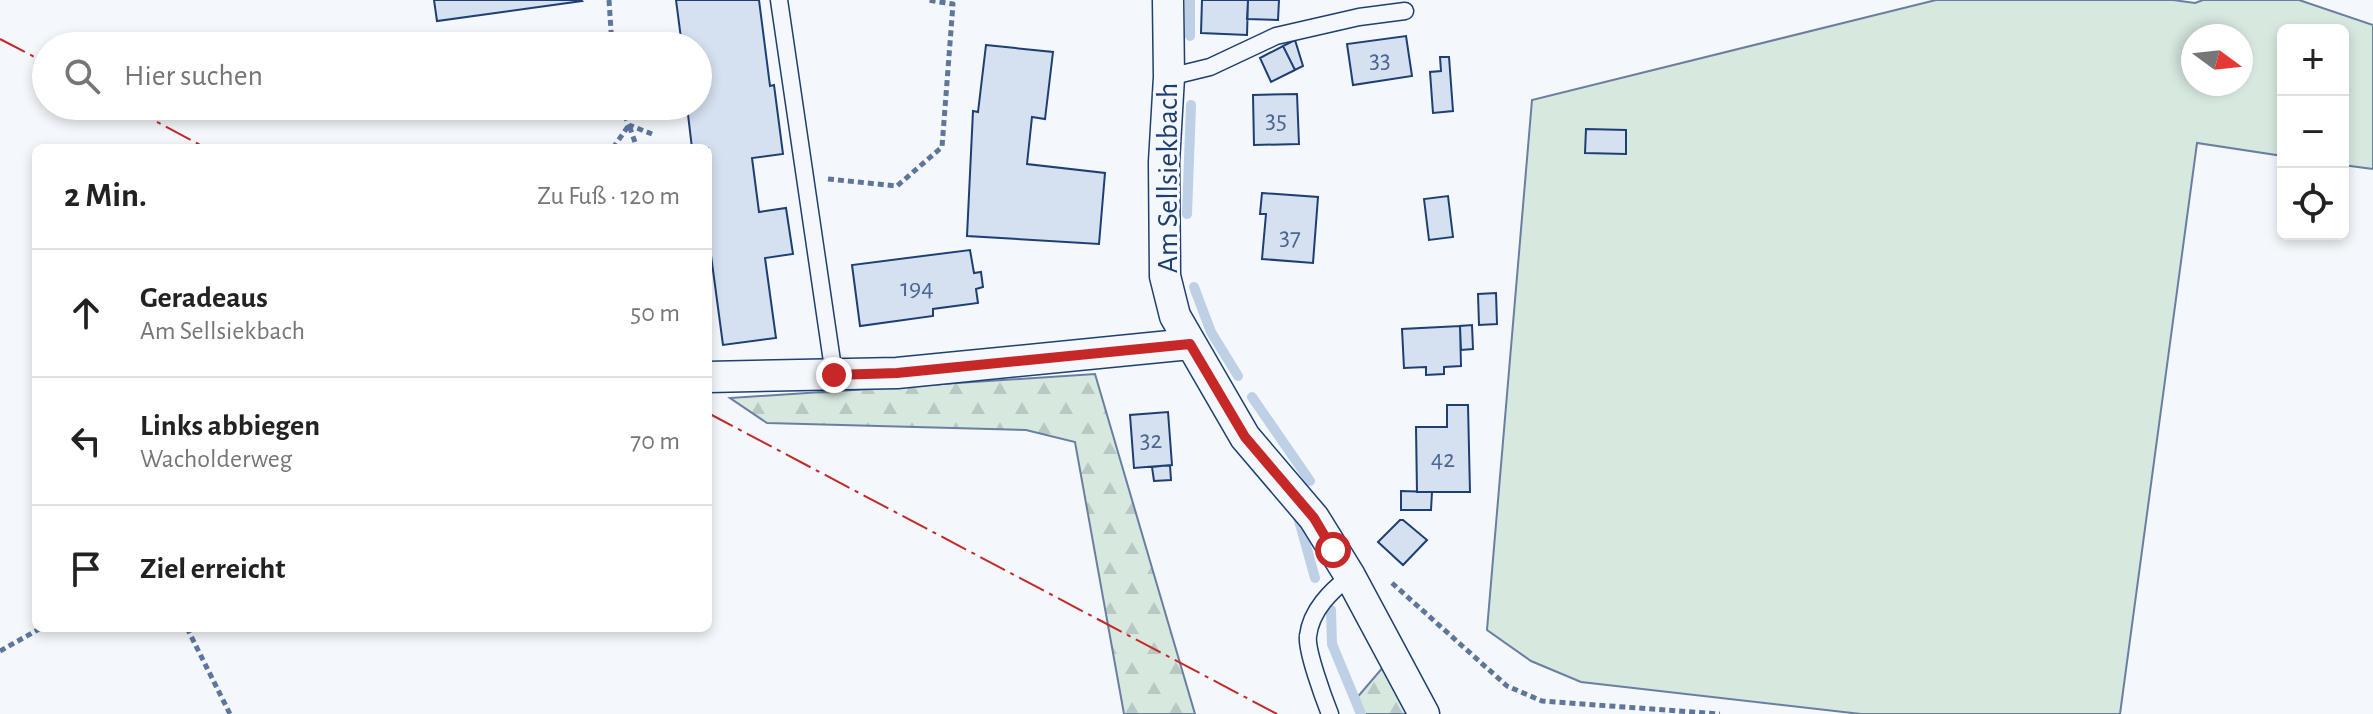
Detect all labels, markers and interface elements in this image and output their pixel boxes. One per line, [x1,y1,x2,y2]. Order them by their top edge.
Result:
north arrow [2181,24,2253,96]
map controls [2277,24,2349,240]
button: + [2277,24,2349,96]
search box [32,32,712,120]
house number: 33 [1369,47,1391,73]
icon: search [60,54,104,98]
text: Hier suchen [124,61,263,91]
street label: Am Sellsiekbach [1153,83,1183,273]
button: − [2277,96,2349,168]
house number: 35 [1265,107,1287,133]
button: locate [2277,168,2349,240]
text: 2 Min. [64,179,147,213]
text: Zu Fuß · 120 m [537,183,680,209]
house number: 37 [1279,224,1301,250]
house number: 194 [900,275,934,301]
text: Geradeaus [140,283,268,313]
icon: ahead [64,291,108,335]
text: 50 m [630,300,680,326]
text: Am Sellsiekbach [140,318,305,344]
route end [816,357,852,393]
text: Links abbiegen [140,411,320,441]
icon: left [64,419,108,463]
house number: 32 [1140,427,1162,453]
text: 70 m [630,428,680,454]
text: Wacholderweg [140,446,292,472]
house number: 42 [1431,446,1455,472]
route start [1315,532,1351,568]
icon: arrive [64,547,108,591]
text: Ziel erreicht [140,554,285,584]

